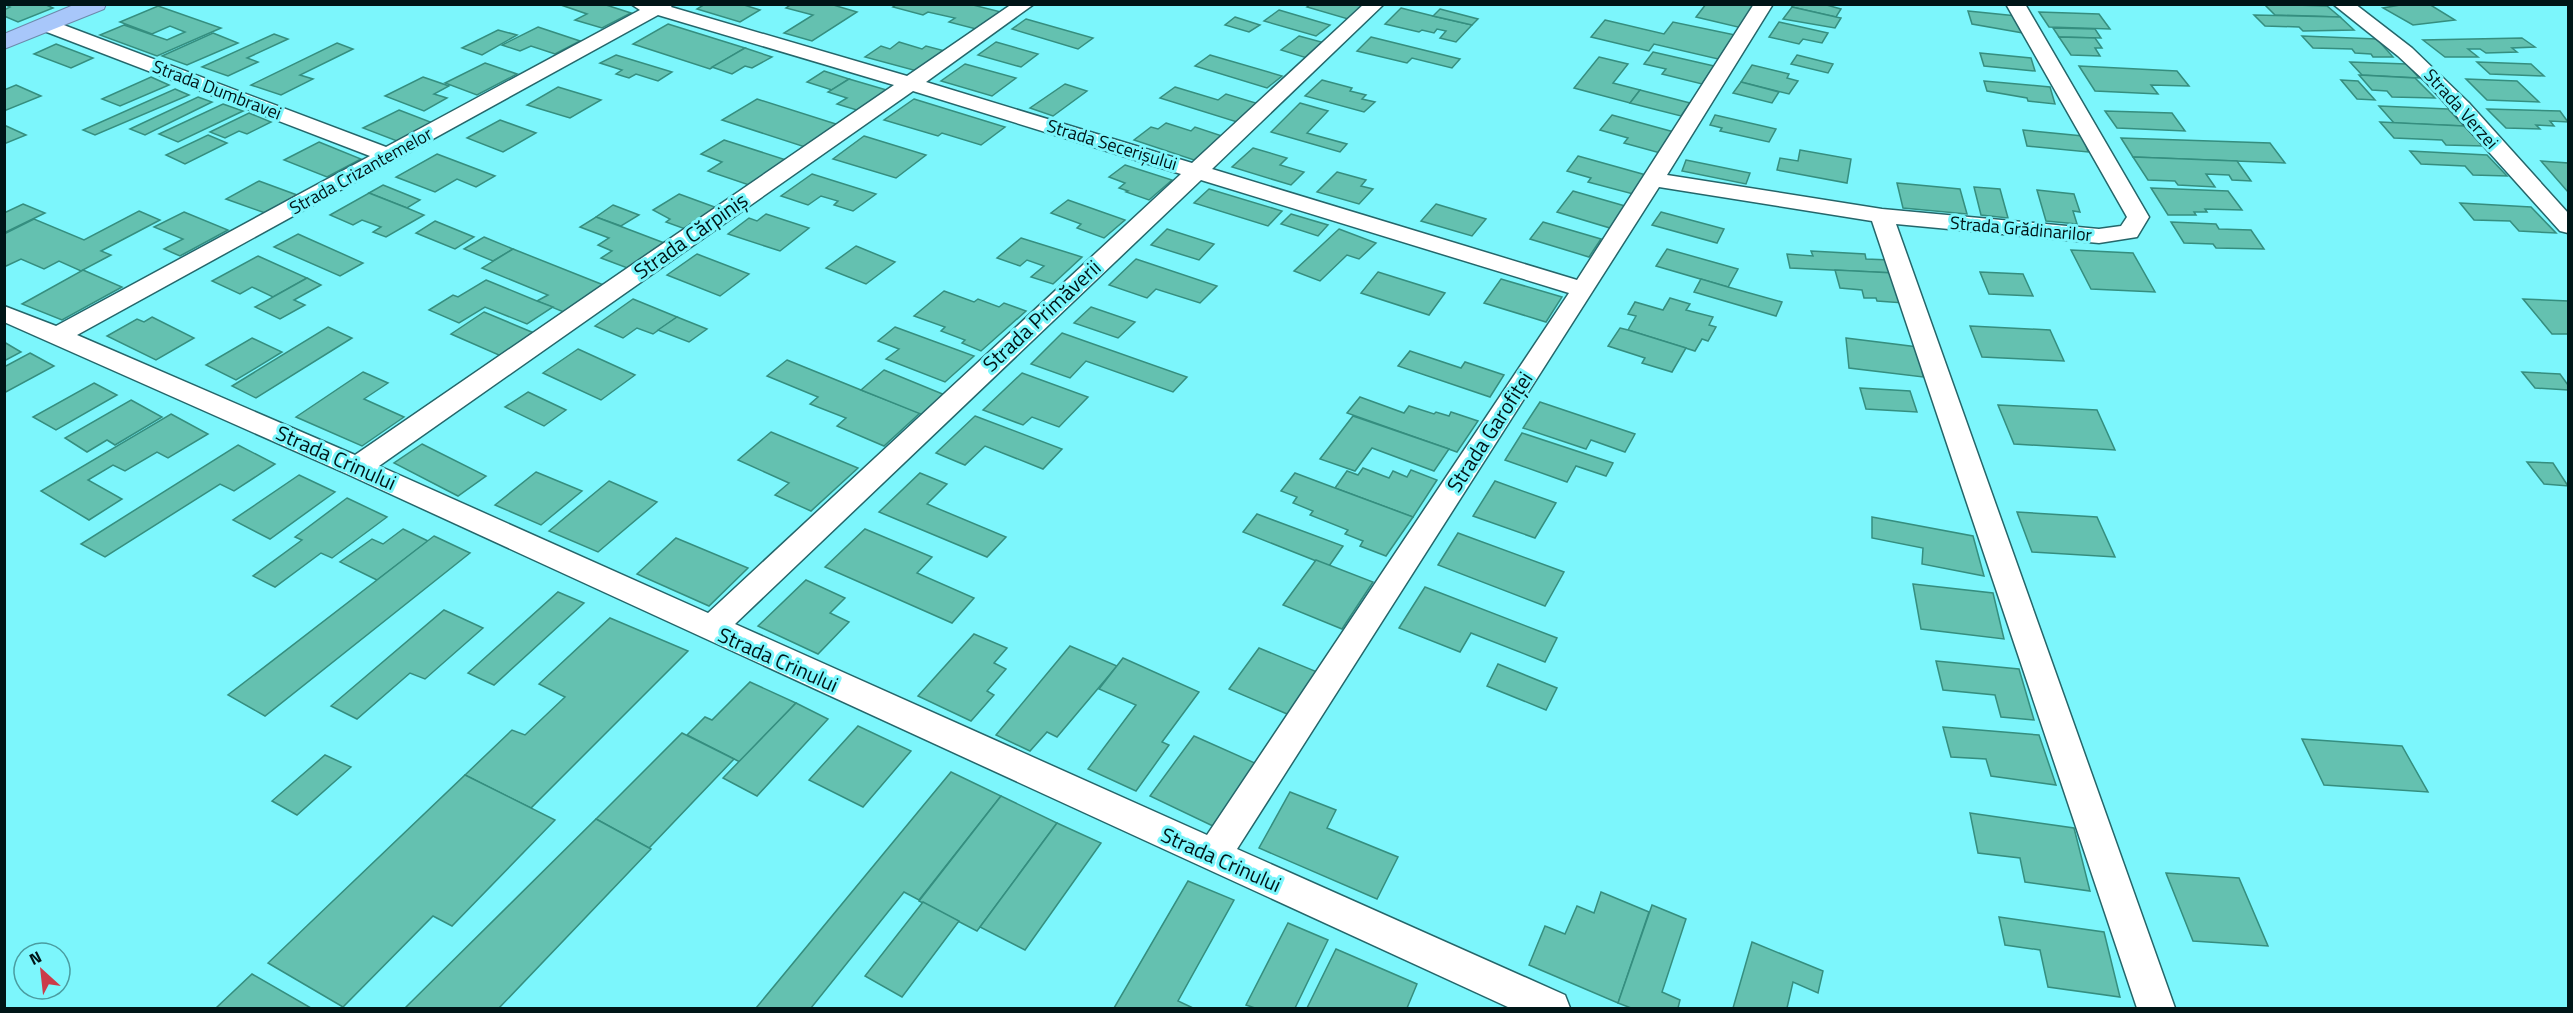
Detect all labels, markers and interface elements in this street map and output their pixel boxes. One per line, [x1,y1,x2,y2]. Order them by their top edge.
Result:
street label: Strada Dumbravei [149,53,286,127]
street label: Strada Verzei [2418,62,2505,155]
street label: Strada Secerișului [1044,112,1181,177]
street label: Strada Crizantemelor [284,120,437,221]
street label: Strada Cărpiniș [627,184,754,286]
street label: Strada Grădinarilor [1949,209,2093,248]
street label: Strada Primăverii [975,252,1108,379]
street label: Strada Garofiței [1438,365,1540,498]
street label: Strada Crinului [271,416,402,498]
street label: Strada Crinului [713,618,844,700]
street label: Strada Crinului [1156,818,1287,900]
north arrow [12,941,72,1001]
text: N [25,944,46,971]

